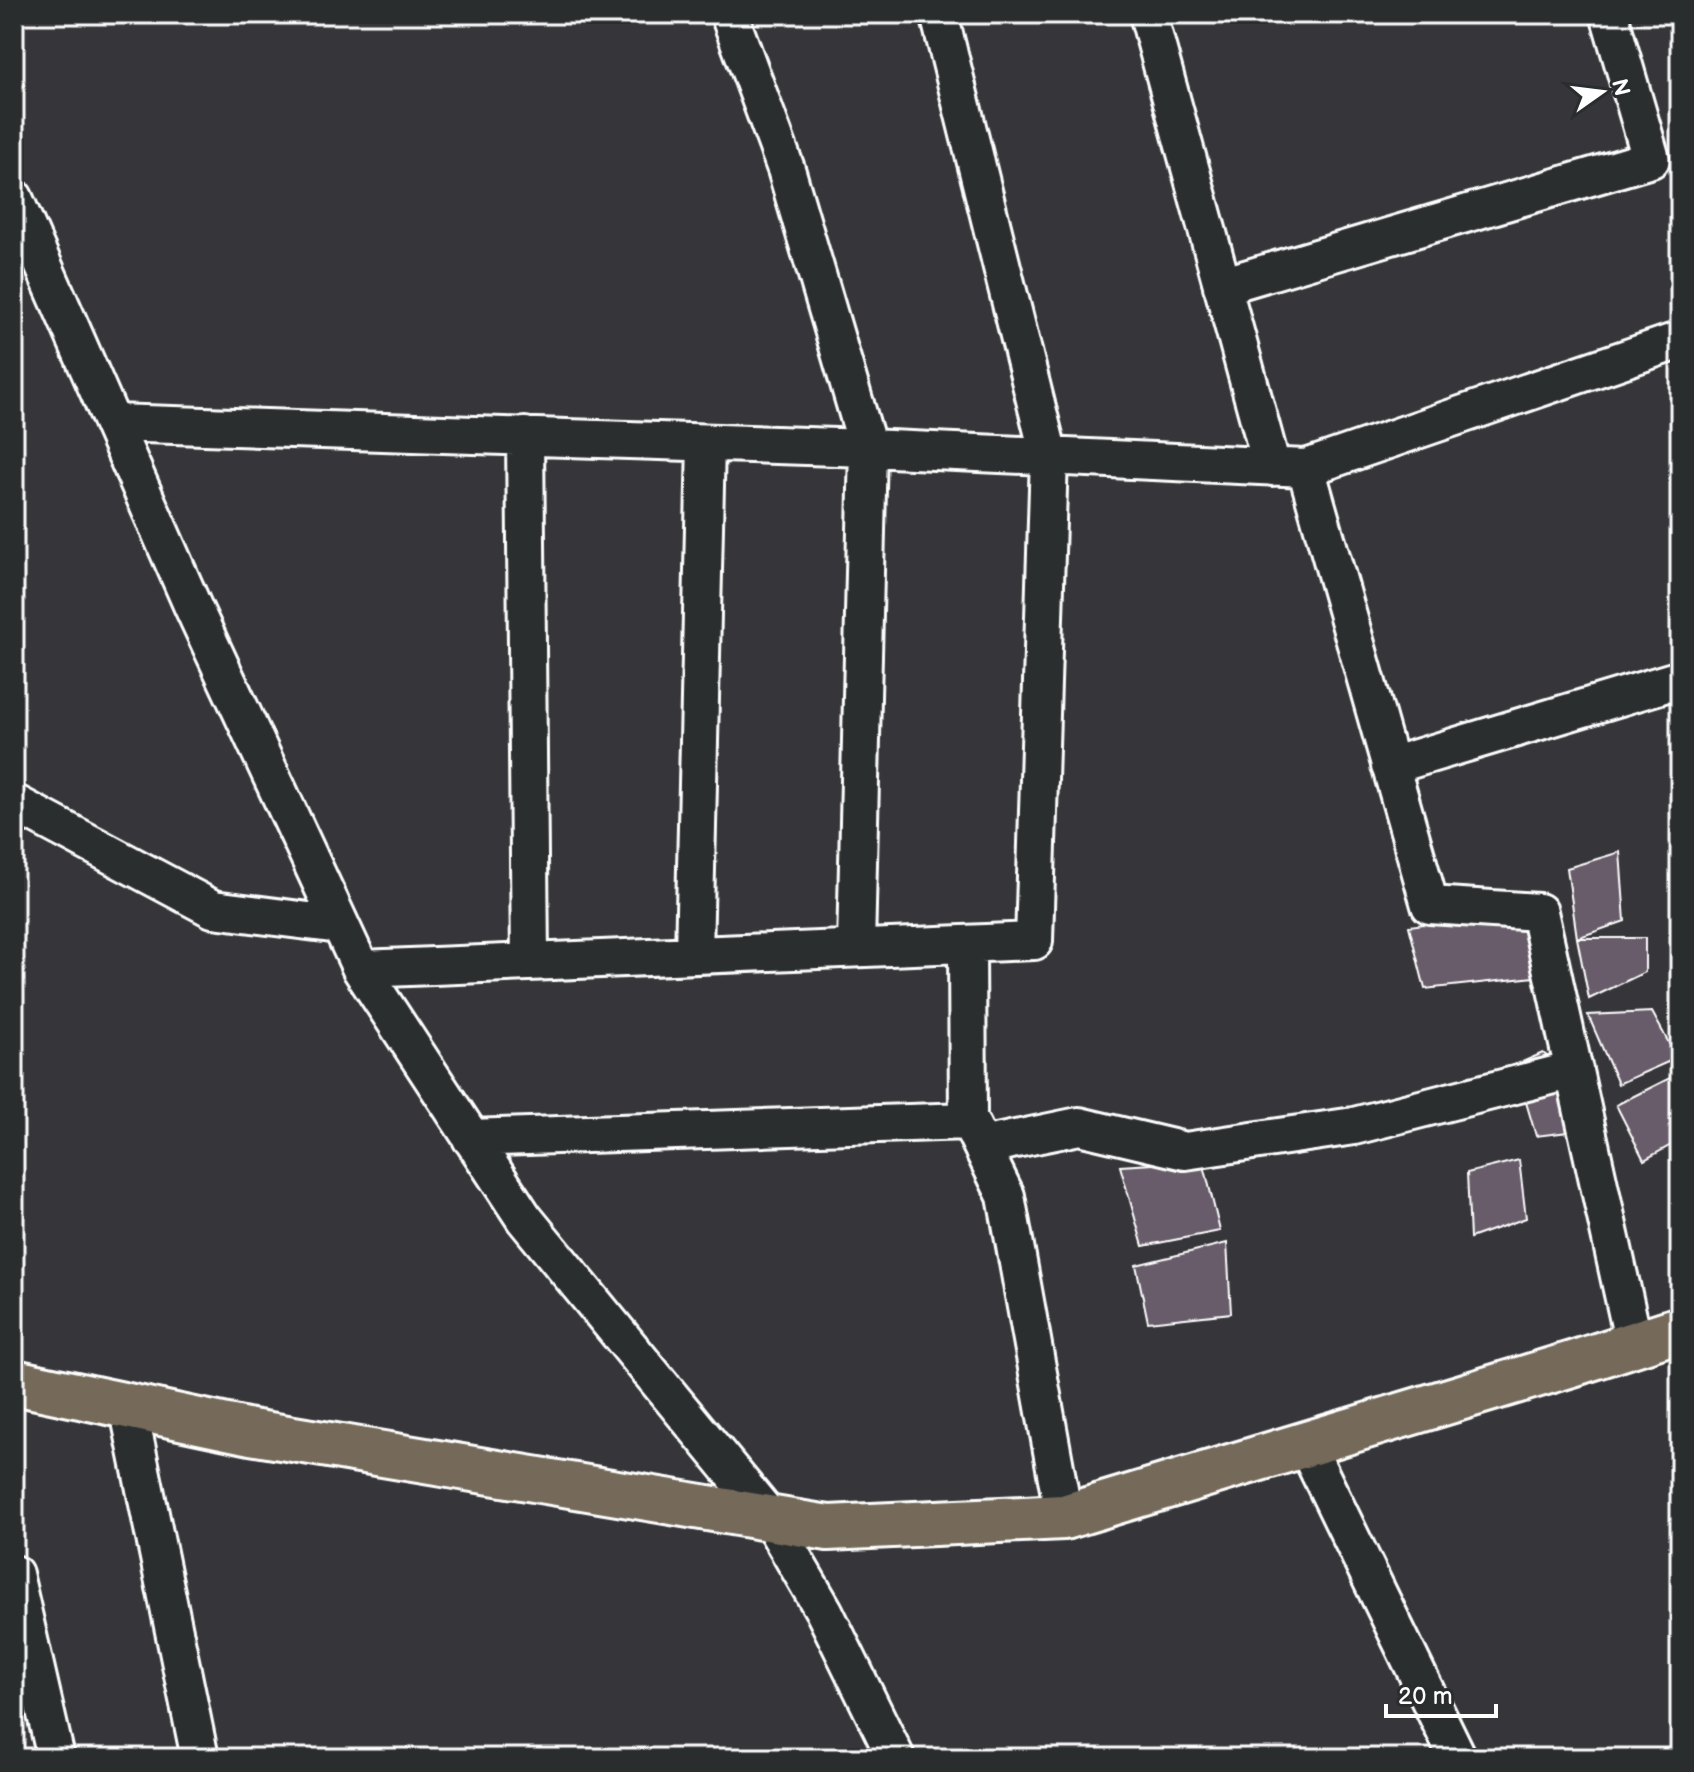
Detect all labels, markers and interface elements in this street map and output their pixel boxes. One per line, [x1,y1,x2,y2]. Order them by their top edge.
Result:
north arrow [1562,52,1642,132]
text: N [1605,76,1635,99]
scale bar [1386,1668,1496,1718]
text: 20 m [1398,1682,1453,1711]

